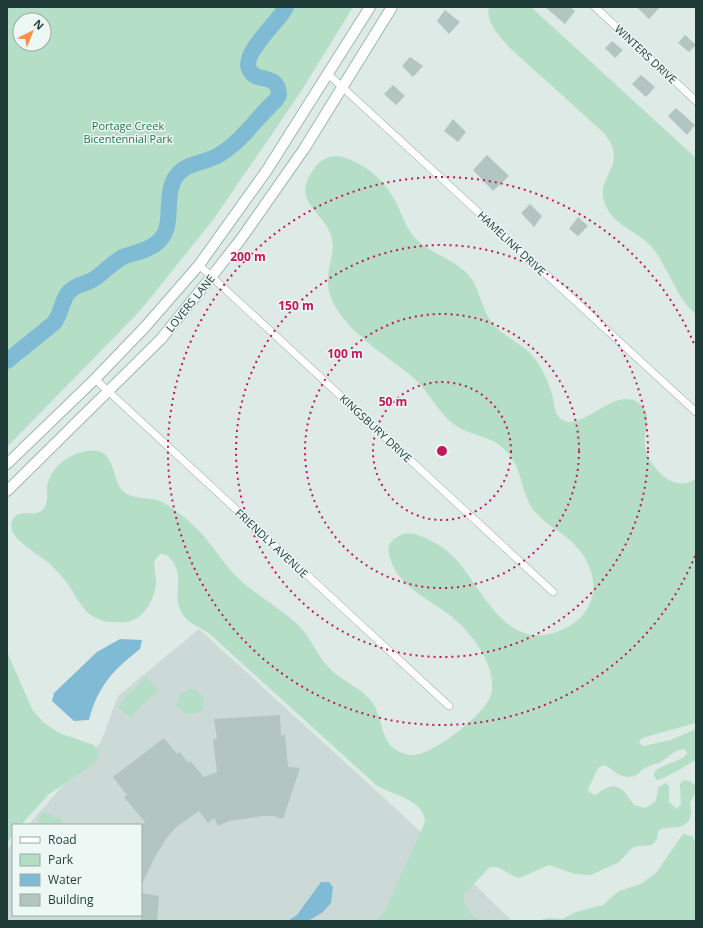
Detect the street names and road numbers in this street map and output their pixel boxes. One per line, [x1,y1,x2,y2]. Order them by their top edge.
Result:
street label: WINTERS DRIVE [612,21,680,87]
street label: HAMELINK DRIVE [475,207,549,279]
street label: LOVERS LANE [162,271,218,335]
street label: KINGSBURY DRIVE [337,391,415,465]
street label: FRIENDLY AVENUE [232,505,312,581]

